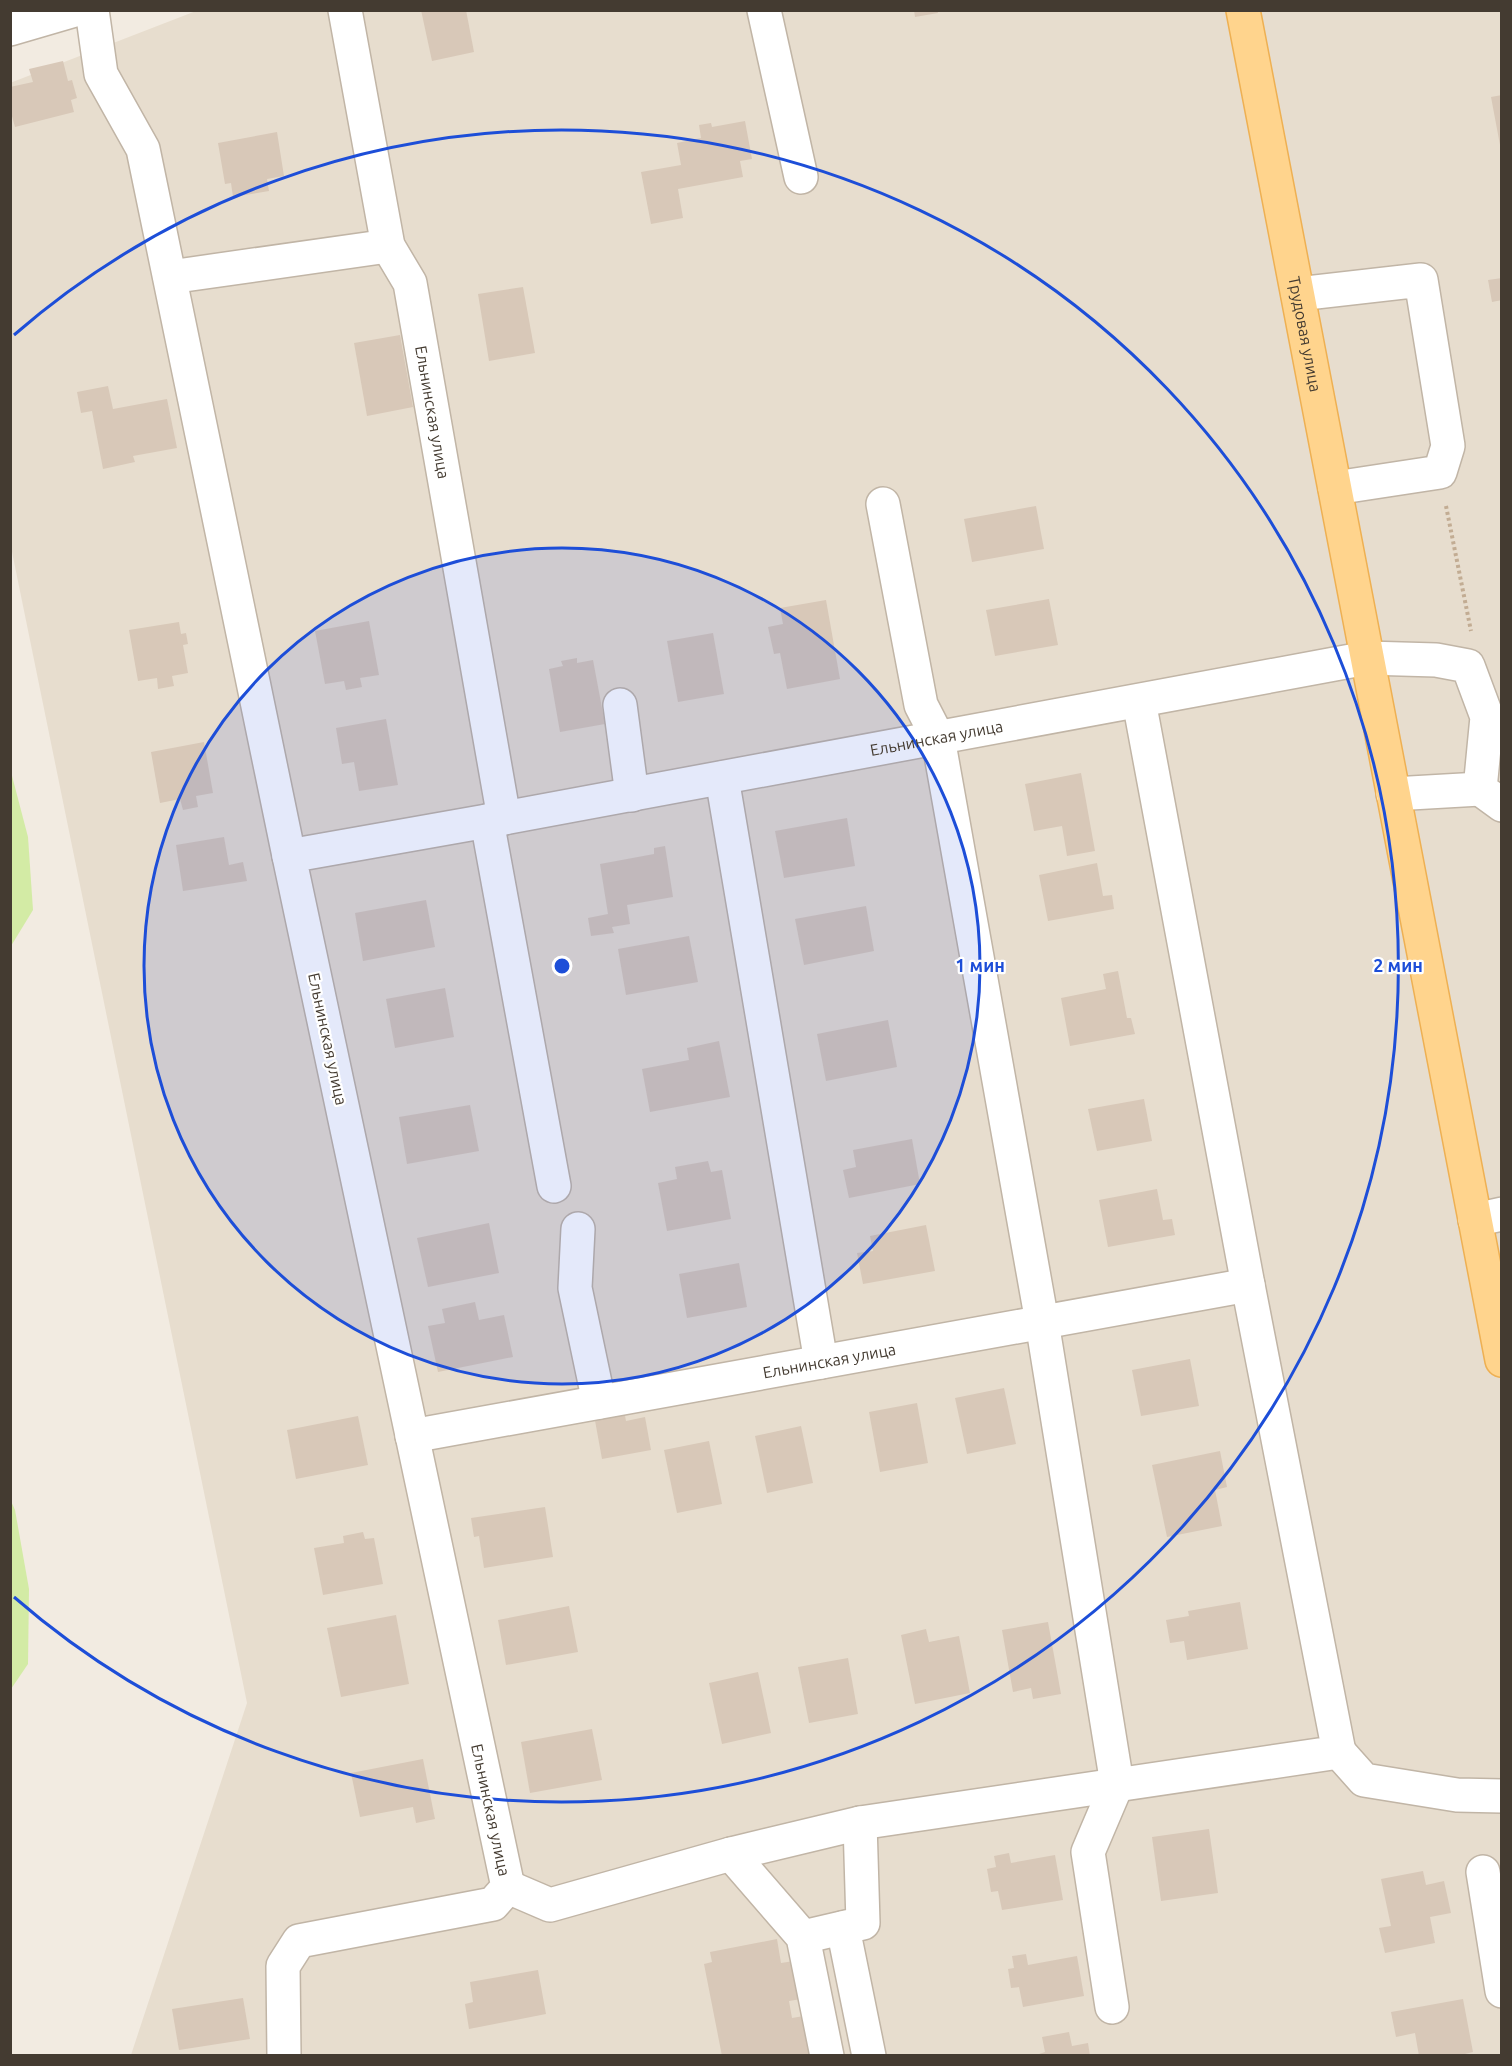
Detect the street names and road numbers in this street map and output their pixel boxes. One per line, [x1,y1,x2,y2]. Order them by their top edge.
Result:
street label: Трудовая улица [1285,275,1325,393]
street label: Ельнинская улица [412,344,453,480]
street label: Ельнинская улица [868,717,1004,759]
street label: Ельнинская улица [305,971,351,1107]
street label: Ельнинская улица [761,1340,897,1381]
street label: Ельнинская улица [468,1742,514,1878]

